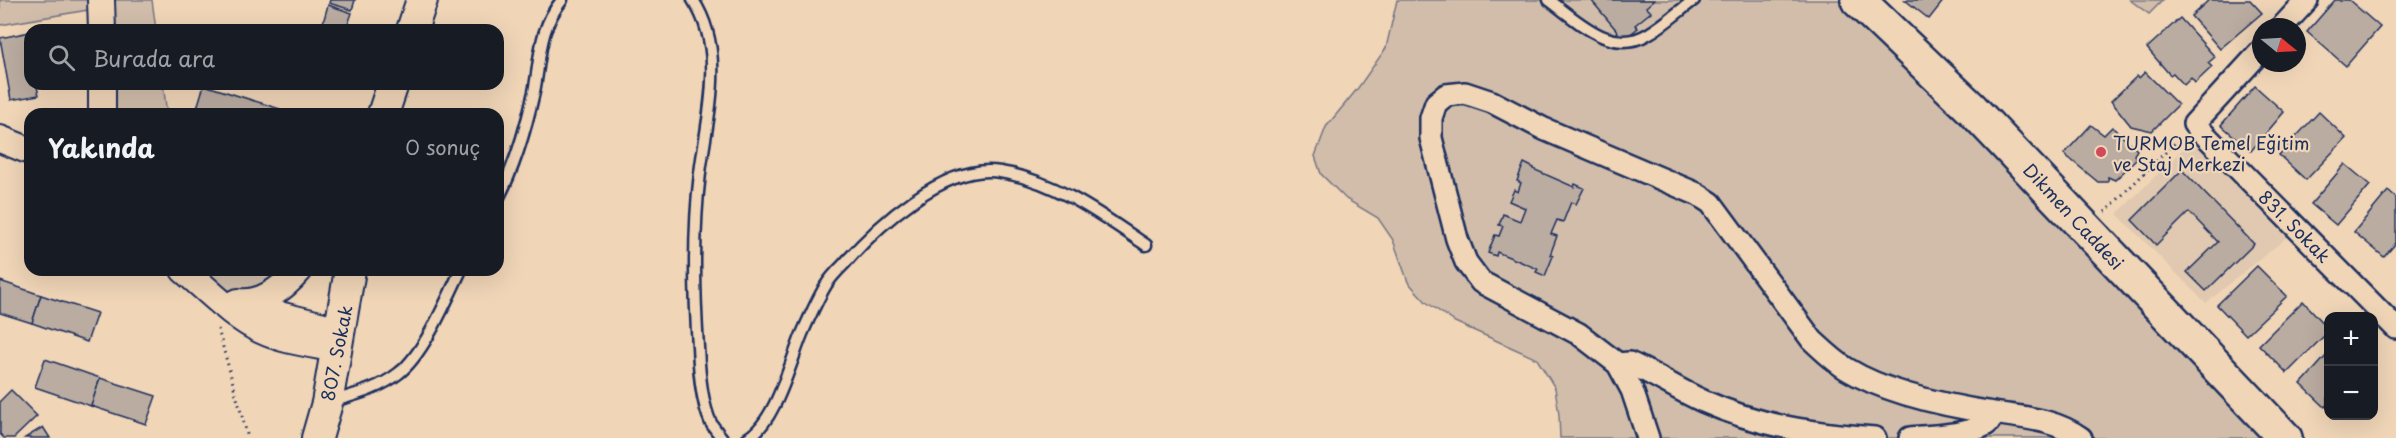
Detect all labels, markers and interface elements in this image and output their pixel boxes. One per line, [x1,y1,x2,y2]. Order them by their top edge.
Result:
north arrow [2252,18,2306,72]
search box [24,24,504,90]
icon: search [45,41,78,74]
text: Burada ara [93,41,215,74]
text: Yakında [48,128,155,167]
place label: TURMOB Temel Eğitim ve Staj Merkezi [2113,129,2310,177]
text: 0 sonuç [405,132,480,162]
marker: TURMOB Temel Eğitim ve Staj Merkezi [2094,145,2108,159]
street label: Dikmen Caddesi [2017,157,2131,275]
street label: 831. Sokak [2253,184,2337,268]
street label: 807. Sokak [313,303,359,403]
map controls [2324,312,2378,420]
button: + [2324,312,2378,366]
button: − [2324,366,2378,420]

